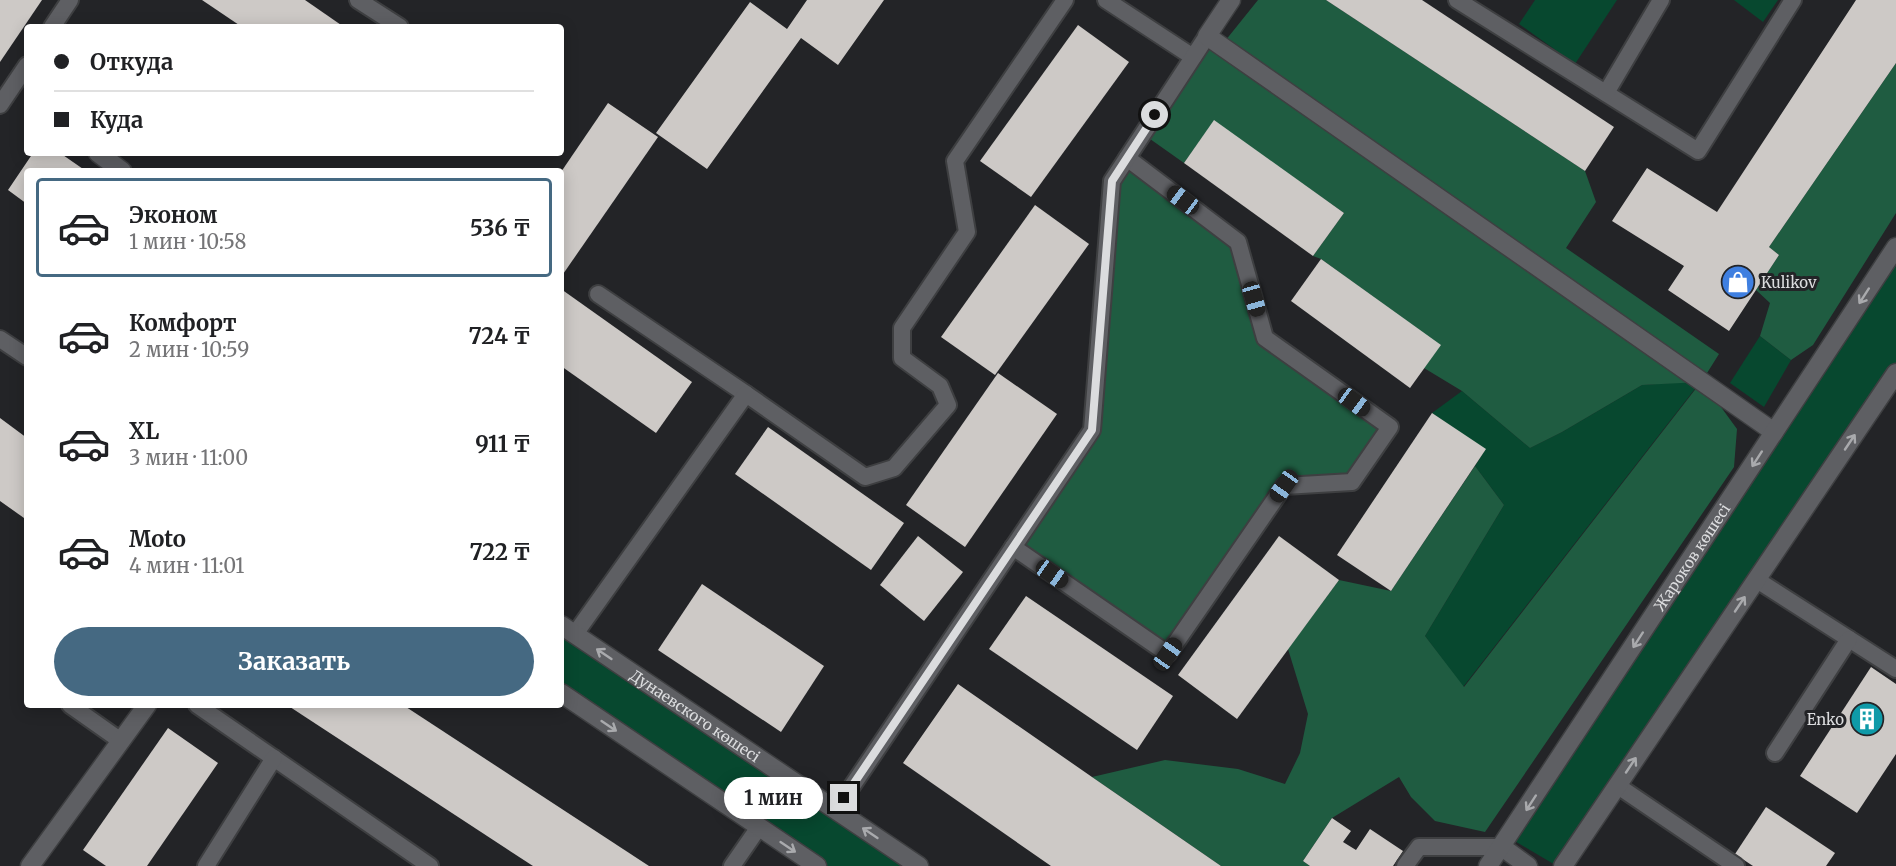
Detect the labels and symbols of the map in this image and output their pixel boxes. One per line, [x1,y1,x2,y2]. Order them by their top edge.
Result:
route start [1141,101,1168,128]
car [1163,182,1203,218]
shop icon: Kulikov [1720,264,1756,300]
place label: Kulikov [1761,273,1817,292]
car [1240,279,1268,319]
one-way arrow [1858,288,1870,304]
car [1334,384,1374,420]
one-way arrow [1844,434,1856,451]
one-way arrow [1750,450,1762,467]
car [1266,466,1302,506]
street label: Жароков көшесі [1649,500,1734,614]
car [1032,556,1072,592]
one-way arrow [1734,595,1747,612]
one-way arrow [1632,631,1644,647]
car [1150,634,1186,674]
one-way arrow [596,648,613,660]
street label: Дунаевского көшесі [627,665,764,766]
building icon: Enko [1849,701,1885,737]
place label: Enko [1807,710,1844,729]
one-way arrow [601,720,617,732]
one-way arrow [1625,757,1638,774]
callout: 1 мин [724,777,823,819]
route end [830,784,857,811]
one-way arrow [1525,794,1537,810]
one-way arrow [863,827,879,839]
one-way arrow [780,841,796,853]

